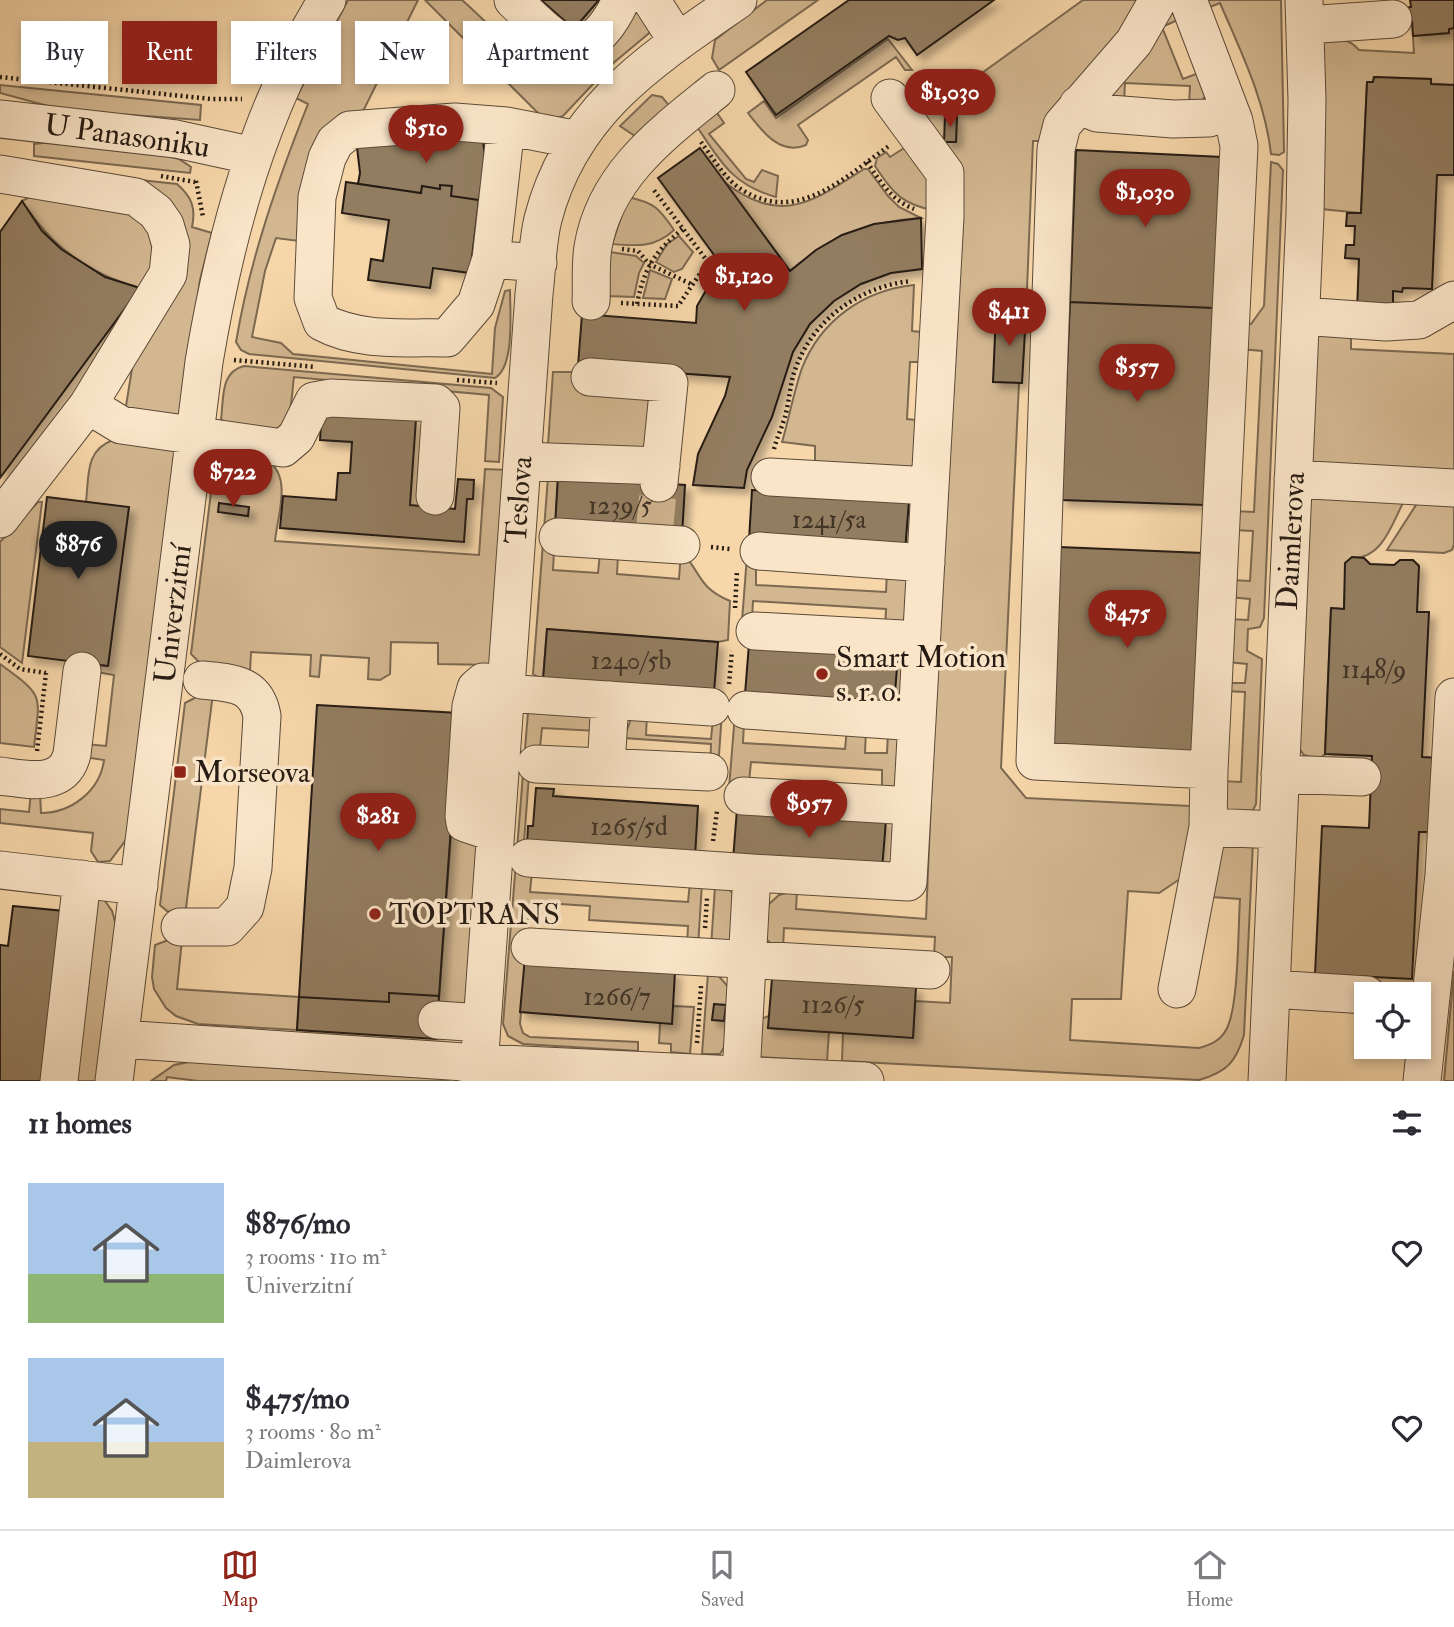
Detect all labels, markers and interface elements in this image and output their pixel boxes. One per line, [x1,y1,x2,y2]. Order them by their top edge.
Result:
chip: Buy [21,21,108,84]
chip: Rent [122,21,217,84]
chip: Filters [231,21,341,84]
chip: New [355,21,449,84]
chip: Apartment [463,21,613,84]
pin: $1,030 [893,69,1007,129]
text: $1,030 [920,77,980,106]
street label: U Panasoniku [42,106,212,166]
pin: $510 [385,106,467,165]
text: $510 [404,113,448,142]
pin: $1,030 [1088,170,1202,229]
text: $1,030 [1115,177,1175,206]
pin: $1,120 [687,254,801,313]
text: $1,120 [715,261,773,290]
pin: $411 [968,288,1050,348]
text: $411 [988,296,1030,325]
pin: $557 [1096,344,1178,404]
text: $557 [1115,352,1159,381]
pin: $722 [192,449,274,509]
street label: Teslova [497,454,541,545]
text: $722 [210,457,256,486]
street label: Daimlerova [1269,470,1313,611]
house number: 1239/5 [588,490,653,522]
house number: 1241/5a [792,504,867,536]
pin: $876 [37,522,119,581]
text: $876 [55,529,101,558]
street label: Univerzitní [146,540,200,686]
pin: $475 [1086,590,1168,650]
text: $475 [1104,598,1150,627]
place label: Smart Motion s. r. o. [836,639,1006,710]
house number: 1240/5b [591,645,671,677]
house number: 1148/9 [1342,654,1406,686]
marker: Smart Motion s. r. o. [814,666,830,682]
place label: Morseova [194,754,311,791]
marker: Morseova [172,764,188,780]
pin: $957 [768,780,850,840]
text: $957 [786,788,832,817]
pin: $281 [337,794,419,853]
text: $281 [356,801,400,830]
house number: 1265/5d [590,811,668,843]
place label: TOPTRANS [389,896,560,933]
marker: TOPTRANS [367,906,383,922]
house number: 1266/7 [583,981,651,1013]
map controls [1354,982,1431,1059]
button: locate [1354,982,1431,1059]
house number: 1126/5 [801,989,865,1021]
icon: filters [1388,1104,1426,1142]
text: 11 homes [28,1105,132,1142]
text: $876/mo [245,1205,350,1242]
icon: home [84,1211,168,1295]
icon: heart [1388,1234,1426,1272]
text: 3 rooms · 110 m² [245,1242,386,1271]
text: Univerzitní [245,1271,352,1300]
text: $475/mo [245,1380,349,1417]
icon: home [84,1386,168,1470]
icon: heart [1388,1409,1426,1447]
text: 3 rooms · 80 m² [245,1417,381,1446]
text: Daimlerova [245,1446,351,1475]
tab: Map [221,1546,259,1612]
tab: Saved [701,1546,744,1612]
tab: Home [1186,1546,1233,1612]

